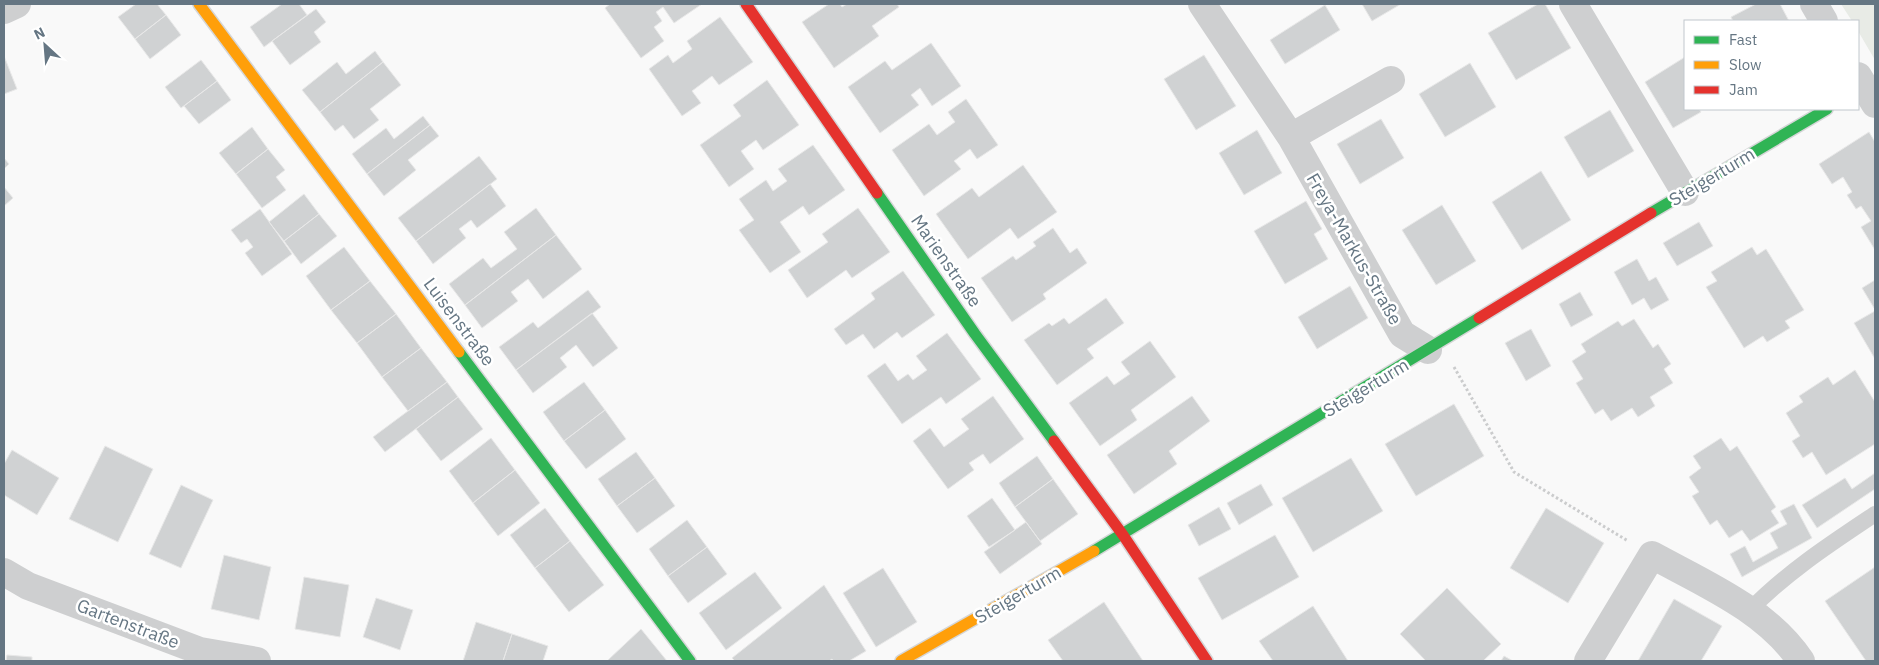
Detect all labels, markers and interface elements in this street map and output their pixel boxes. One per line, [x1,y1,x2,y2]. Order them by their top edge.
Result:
north arrow [20,20,70,70]
legend [1684,20,1859,110]
text: N [31,23,48,44]
text: Fast [1729,30,1757,49]
text: Slow [1729,55,1762,74]
text: Jam [1729,80,1758,99]
street label: Steigerturm [1665,142,1759,211]
street label: Freya-Markus-Straße [1302,169,1407,329]
street label: Marienstraße [906,210,987,312]
street label: Luisenstraße [419,273,500,371]
street label: Steigerturm [1319,353,1413,422]
street label: Steigerturm [970,561,1065,629]
street label: Gartenstraße [74,594,183,654]

